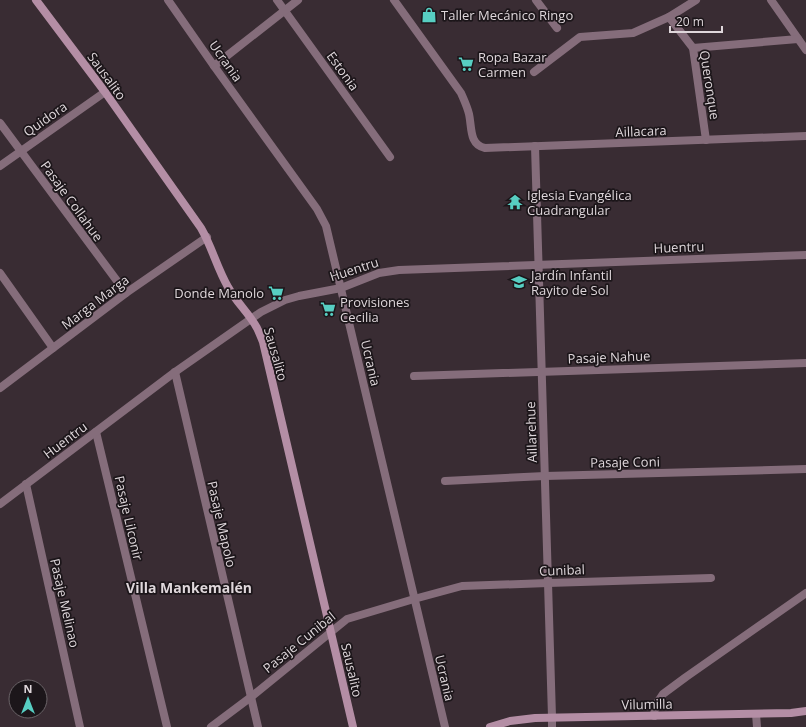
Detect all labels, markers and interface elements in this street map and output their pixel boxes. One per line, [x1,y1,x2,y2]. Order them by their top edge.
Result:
shop icon: Taller Mecánico Ringo [420,6,438,24]
place label: Taller Mecánico Ringo [441,6,573,24]
scale bar [670,8,722,34]
text: 20 m [676,13,704,30]
street label: Ucrania [205,37,247,85]
street label: Estonia [323,48,363,94]
place label: Ropa Bazar Carmen [478,48,547,81]
street label: Sausalito [84,49,130,104]
street label: Queronque [696,49,724,121]
supermarket icon: Ropa Bazar Carmen [457,55,475,73]
street label: Quidora [19,97,71,141]
street label: Aillacara [615,121,667,141]
street label: Pasaje Collahue [37,157,107,245]
place label: Iglesia Evangélica Cuadrangular [527,186,632,219]
temple icon: Iglesia Evangélica Cuadrangular [506,193,524,211]
street label: Huentru [653,237,705,257]
street label: Huentru [327,253,381,285]
place label: Jardín Infantil Rayito de Sol [529,266,612,299]
street label: Marga Marga [57,271,133,333]
school or university icon: Jardín Infantil Rayito de Sol [510,273,528,291]
place label: Donde Manolo [174,284,264,302]
supermarket icon: Donde Manolo [267,284,285,302]
place label: Provisiones Cecilia [340,293,410,326]
supermarket icon: Provisiones Cecilia [319,300,337,318]
street label: Sausalito [260,325,292,383]
street label: Ucrania [357,338,385,388]
street label: Pasaje Nahue [567,347,651,367]
street label: Aillarehue [521,401,541,463]
street label: Huentru [39,418,91,462]
street label: Pasaje Coni [590,452,660,472]
street label: Pasaje Lilconir [111,474,148,563]
street label: Pasaje Mapolo [203,479,241,569]
street label: Pasaje Melinao [46,557,84,650]
street label: Cunibal [539,560,585,580]
district label: Villa Mankemalén [126,578,252,597]
street label: Pasaje Cunibal [259,607,339,677]
street label: Sausalito [337,641,367,699]
street label: Ucrania [431,653,459,703]
north arrow [8,679,48,719]
text: N [24,681,32,696]
street label: Vilumilla [621,695,673,713]

